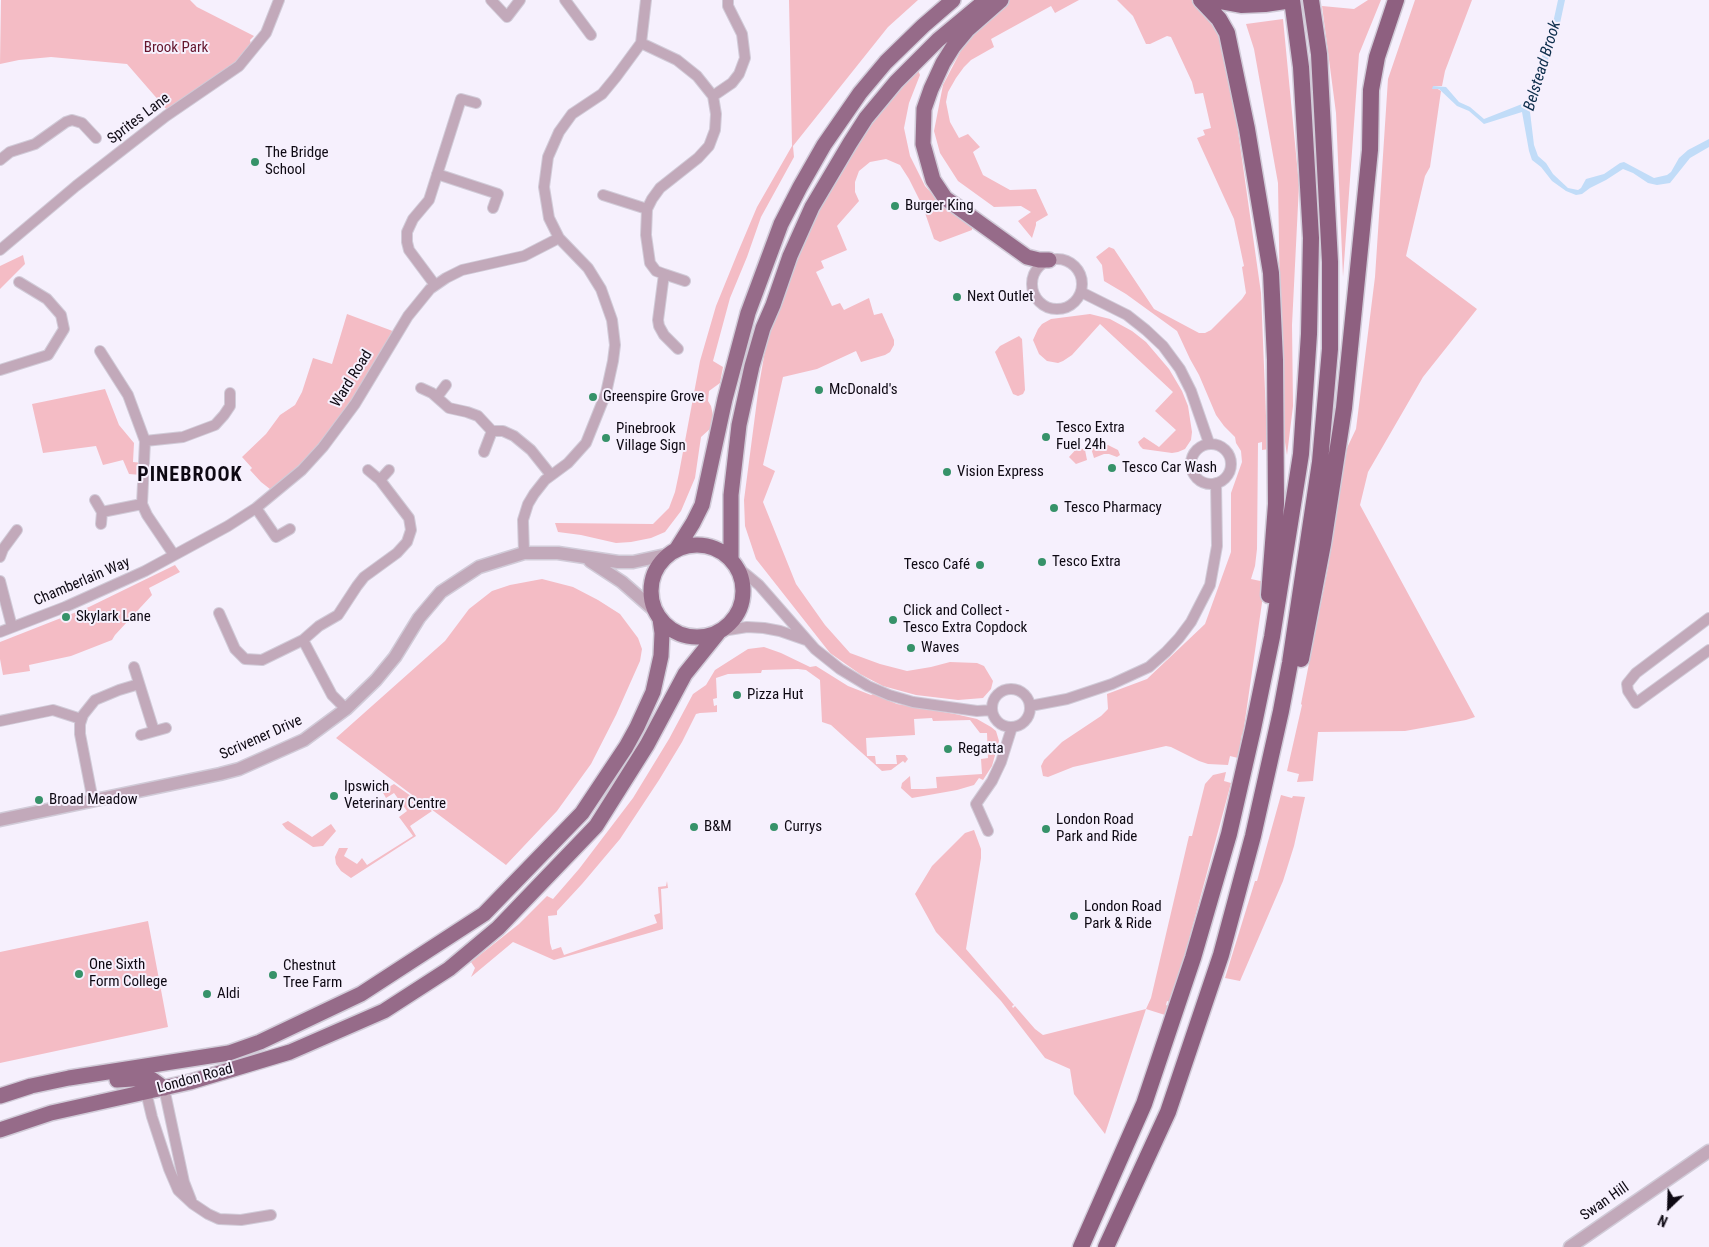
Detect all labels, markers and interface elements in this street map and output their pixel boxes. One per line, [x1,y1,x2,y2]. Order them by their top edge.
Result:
water label: Belstead Brook [1520,19,1566,113]
park label: Brook Park [144,39,208,57]
street label: Sprites Lane [104,90,174,148]
place label: The Bridge School [265,144,329,179]
marker: The Bridge School [249,156,261,168]
place label: Burger King [905,197,974,215]
marker: Burger King [889,200,901,212]
place label: Next Outlet [967,288,1033,306]
marker: Next Outlet [951,291,963,303]
street label: Ward Road [327,347,377,411]
place label: McDonald's [829,381,898,399]
marker: McDonald's [813,384,825,396]
place label: Greenspire Grove [603,388,704,406]
marker: Greenspire Grove [587,391,599,403]
place label: Tesco Extra Fuel 24h [1056,419,1125,454]
place label: Pinebrook Village Sign [616,420,686,455]
marker: Tesco Extra Fuel 24h [1040,431,1052,443]
marker: Pinebrook Village Sign [600,432,612,444]
place label: Tesco Car Wash [1122,459,1217,477]
marker: Tesco Car Wash [1106,462,1118,474]
place label: Vision Express [957,463,1044,481]
district label: PINEBROOK [136,464,244,488]
marker: Vision Express [941,466,953,478]
place label: Tesco Pharmacy [1064,499,1162,517]
marker: Tesco Pharmacy [1048,502,1060,514]
place label: Tesco Extra [1052,553,1121,571]
street label: Chamberlain Way [31,554,133,610]
place label: Tesco Café [904,556,970,574]
marker: Tesco Extra [1036,556,1048,568]
marker: Tesco Café [974,559,986,571]
place label: Click and Collect - Tesco Extra Copdock [903,602,1027,637]
place label: Skylark Lane [76,608,151,626]
marker: Skylark Lane [60,611,72,623]
marker: Click and Collect - Tesco Extra Copdock [887,614,899,626]
place label: Waves [921,639,959,657]
marker: Waves [905,642,917,654]
place label: Pizza Hut [747,686,804,704]
marker: Pizza Hut [731,689,743,701]
street label: Scrivener Drive [217,712,305,764]
place label: Regatta [958,740,1004,758]
marker: Regatta [942,743,954,755]
place label: Ipswich Veterinary Centre [344,778,446,813]
marker: Ipswich Veterinary Centre [328,790,340,802]
place label: Broad Meadow [49,791,137,809]
marker: Broad Meadow [33,794,45,806]
place label: London Road Park and Ride [1056,811,1137,846]
place label: B&M [704,818,732,836]
place label: Currys [784,818,822,836]
marker: B&M [688,821,700,833]
marker: Currys [768,821,780,833]
marker: London Road Park and Ride [1040,823,1052,835]
place label: London Road Park & Ride [1084,898,1162,933]
marker: London Road Park & Ride [1068,910,1080,922]
place label: One Sixth Form College [89,956,167,991]
place label: Chestnut Tree Farm [283,957,342,992]
marker: One Sixth Form College [73,968,85,980]
marker: Chestnut Tree Farm [267,969,279,981]
place label: Aldi [217,985,240,1003]
marker: Aldi [201,988,213,1000]
street label: London Road [155,1060,235,1098]
street label: Swan Hill [1577,1179,1633,1225]
north arrow [1644,1182,1694,1232]
text: N [1656,1212,1670,1230]

